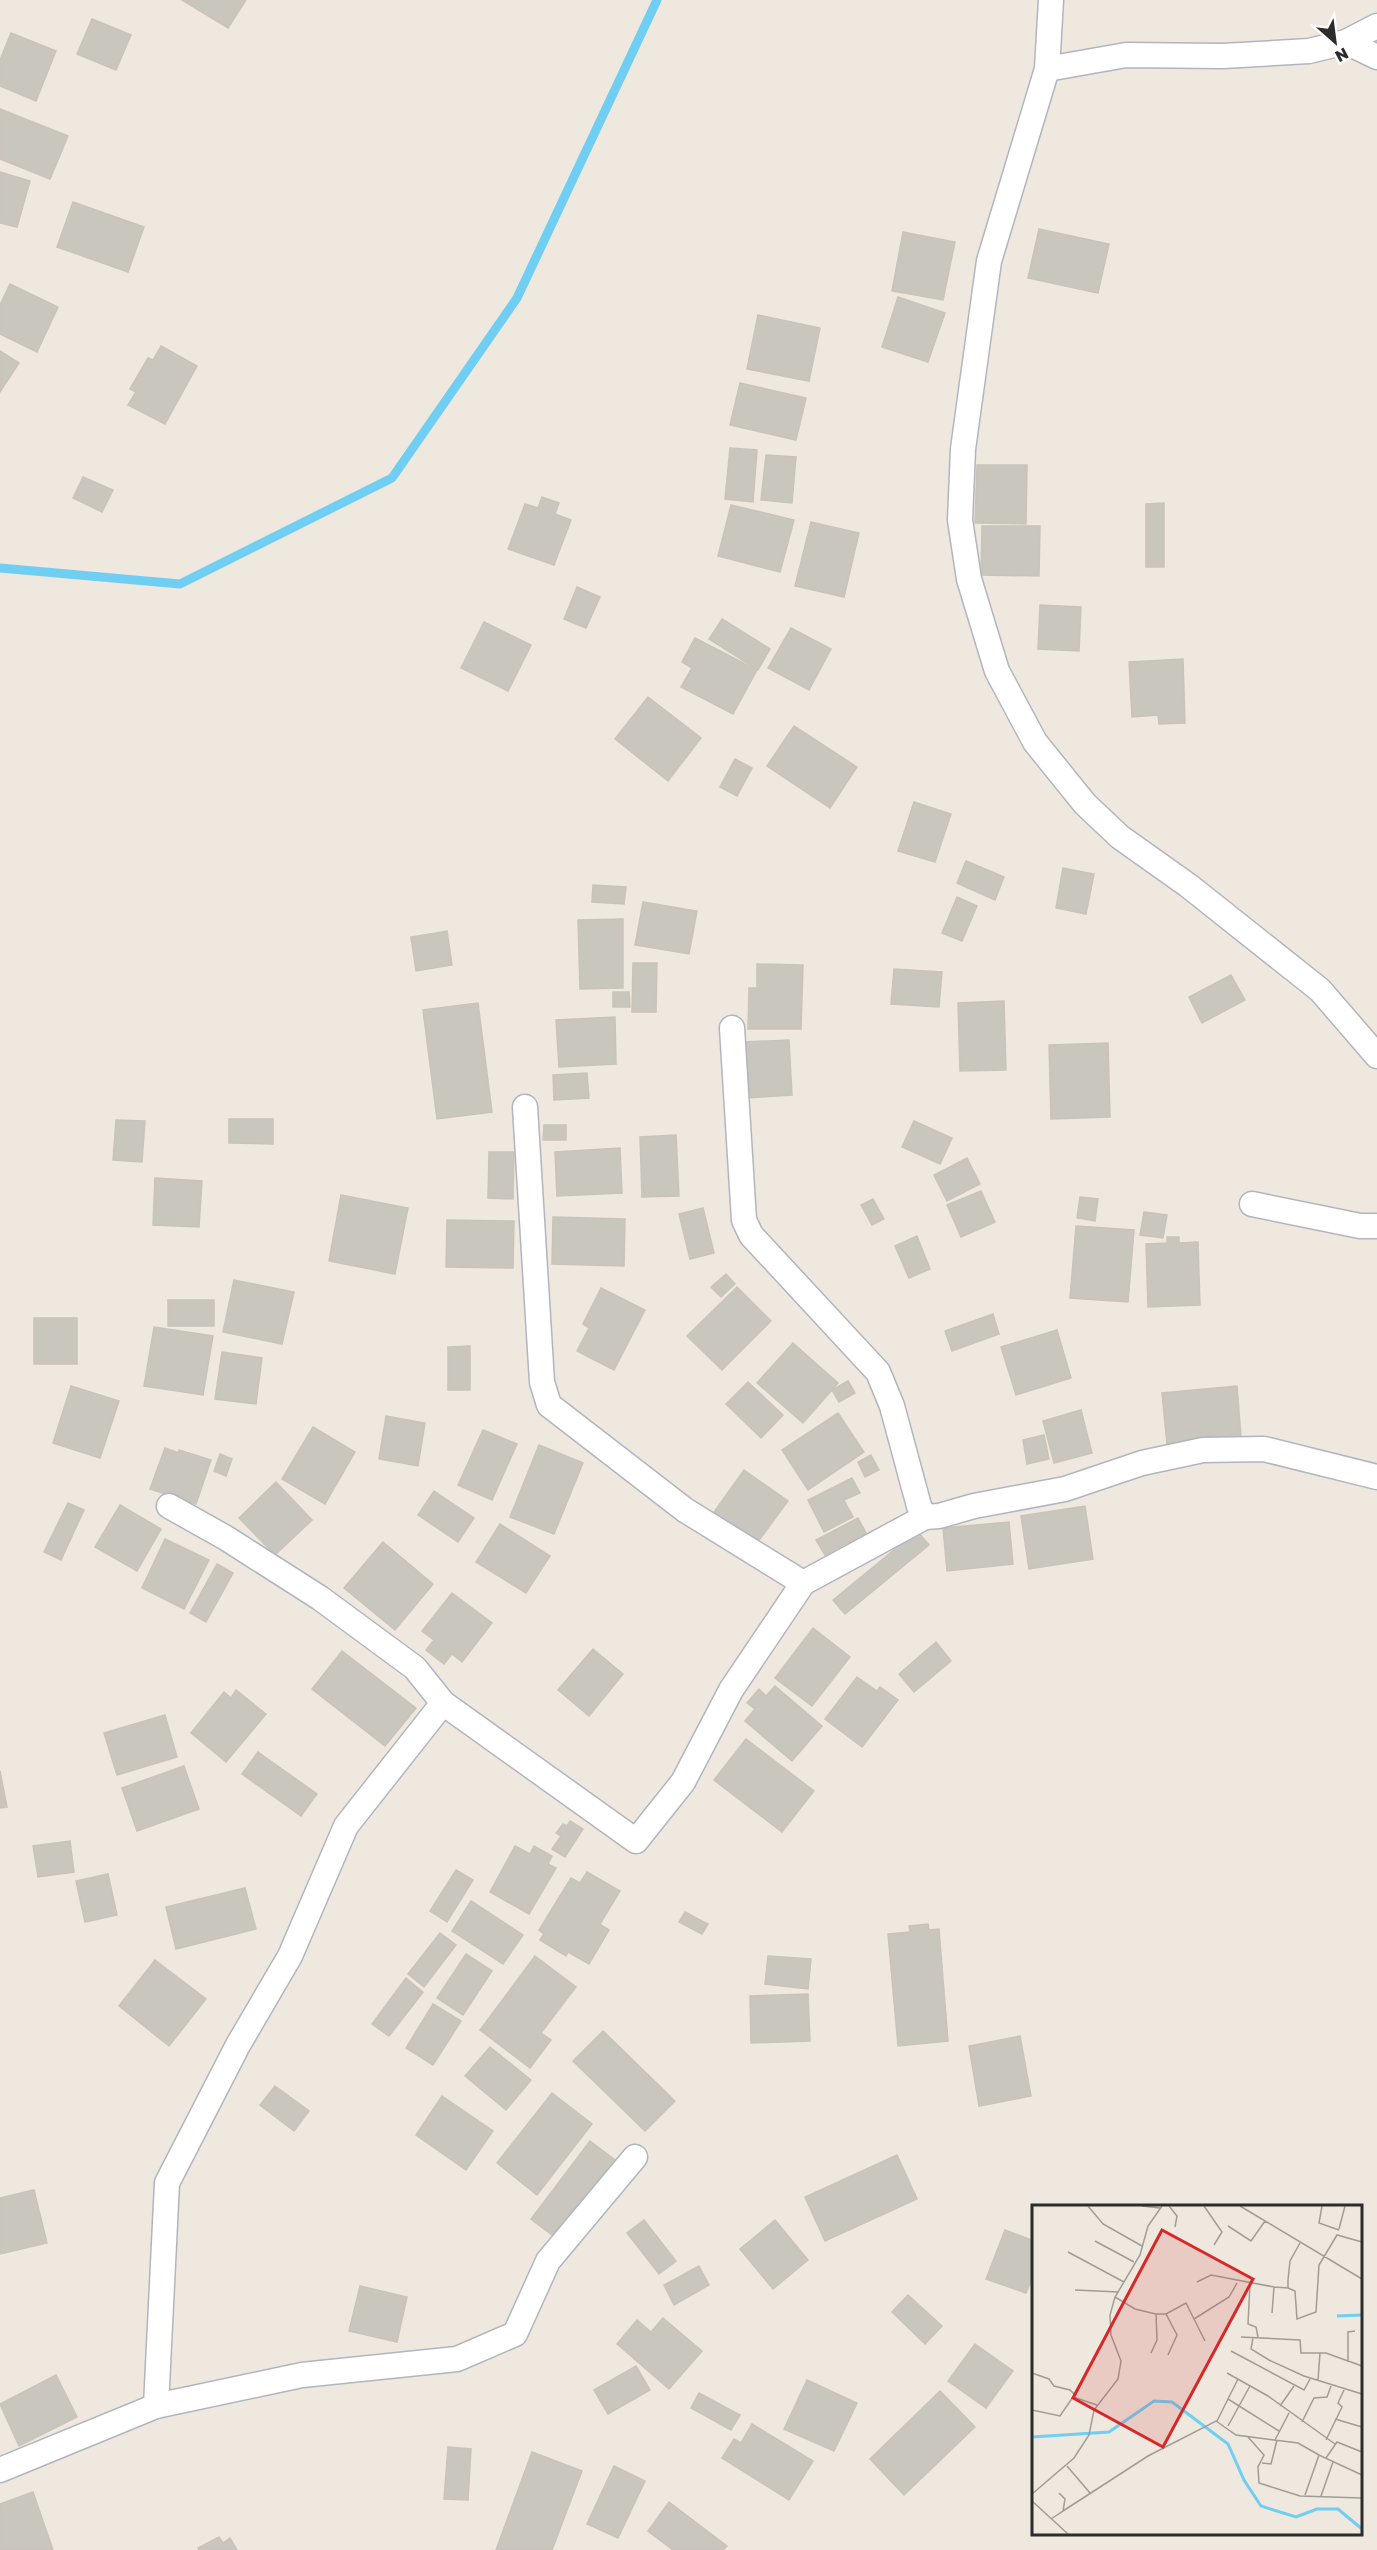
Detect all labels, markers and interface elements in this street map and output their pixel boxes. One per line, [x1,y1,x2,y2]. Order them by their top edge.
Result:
north arrow [1305,12,1365,72]
text: N [1332,44,1352,67]
inset map [1032,2205,1362,2535]

